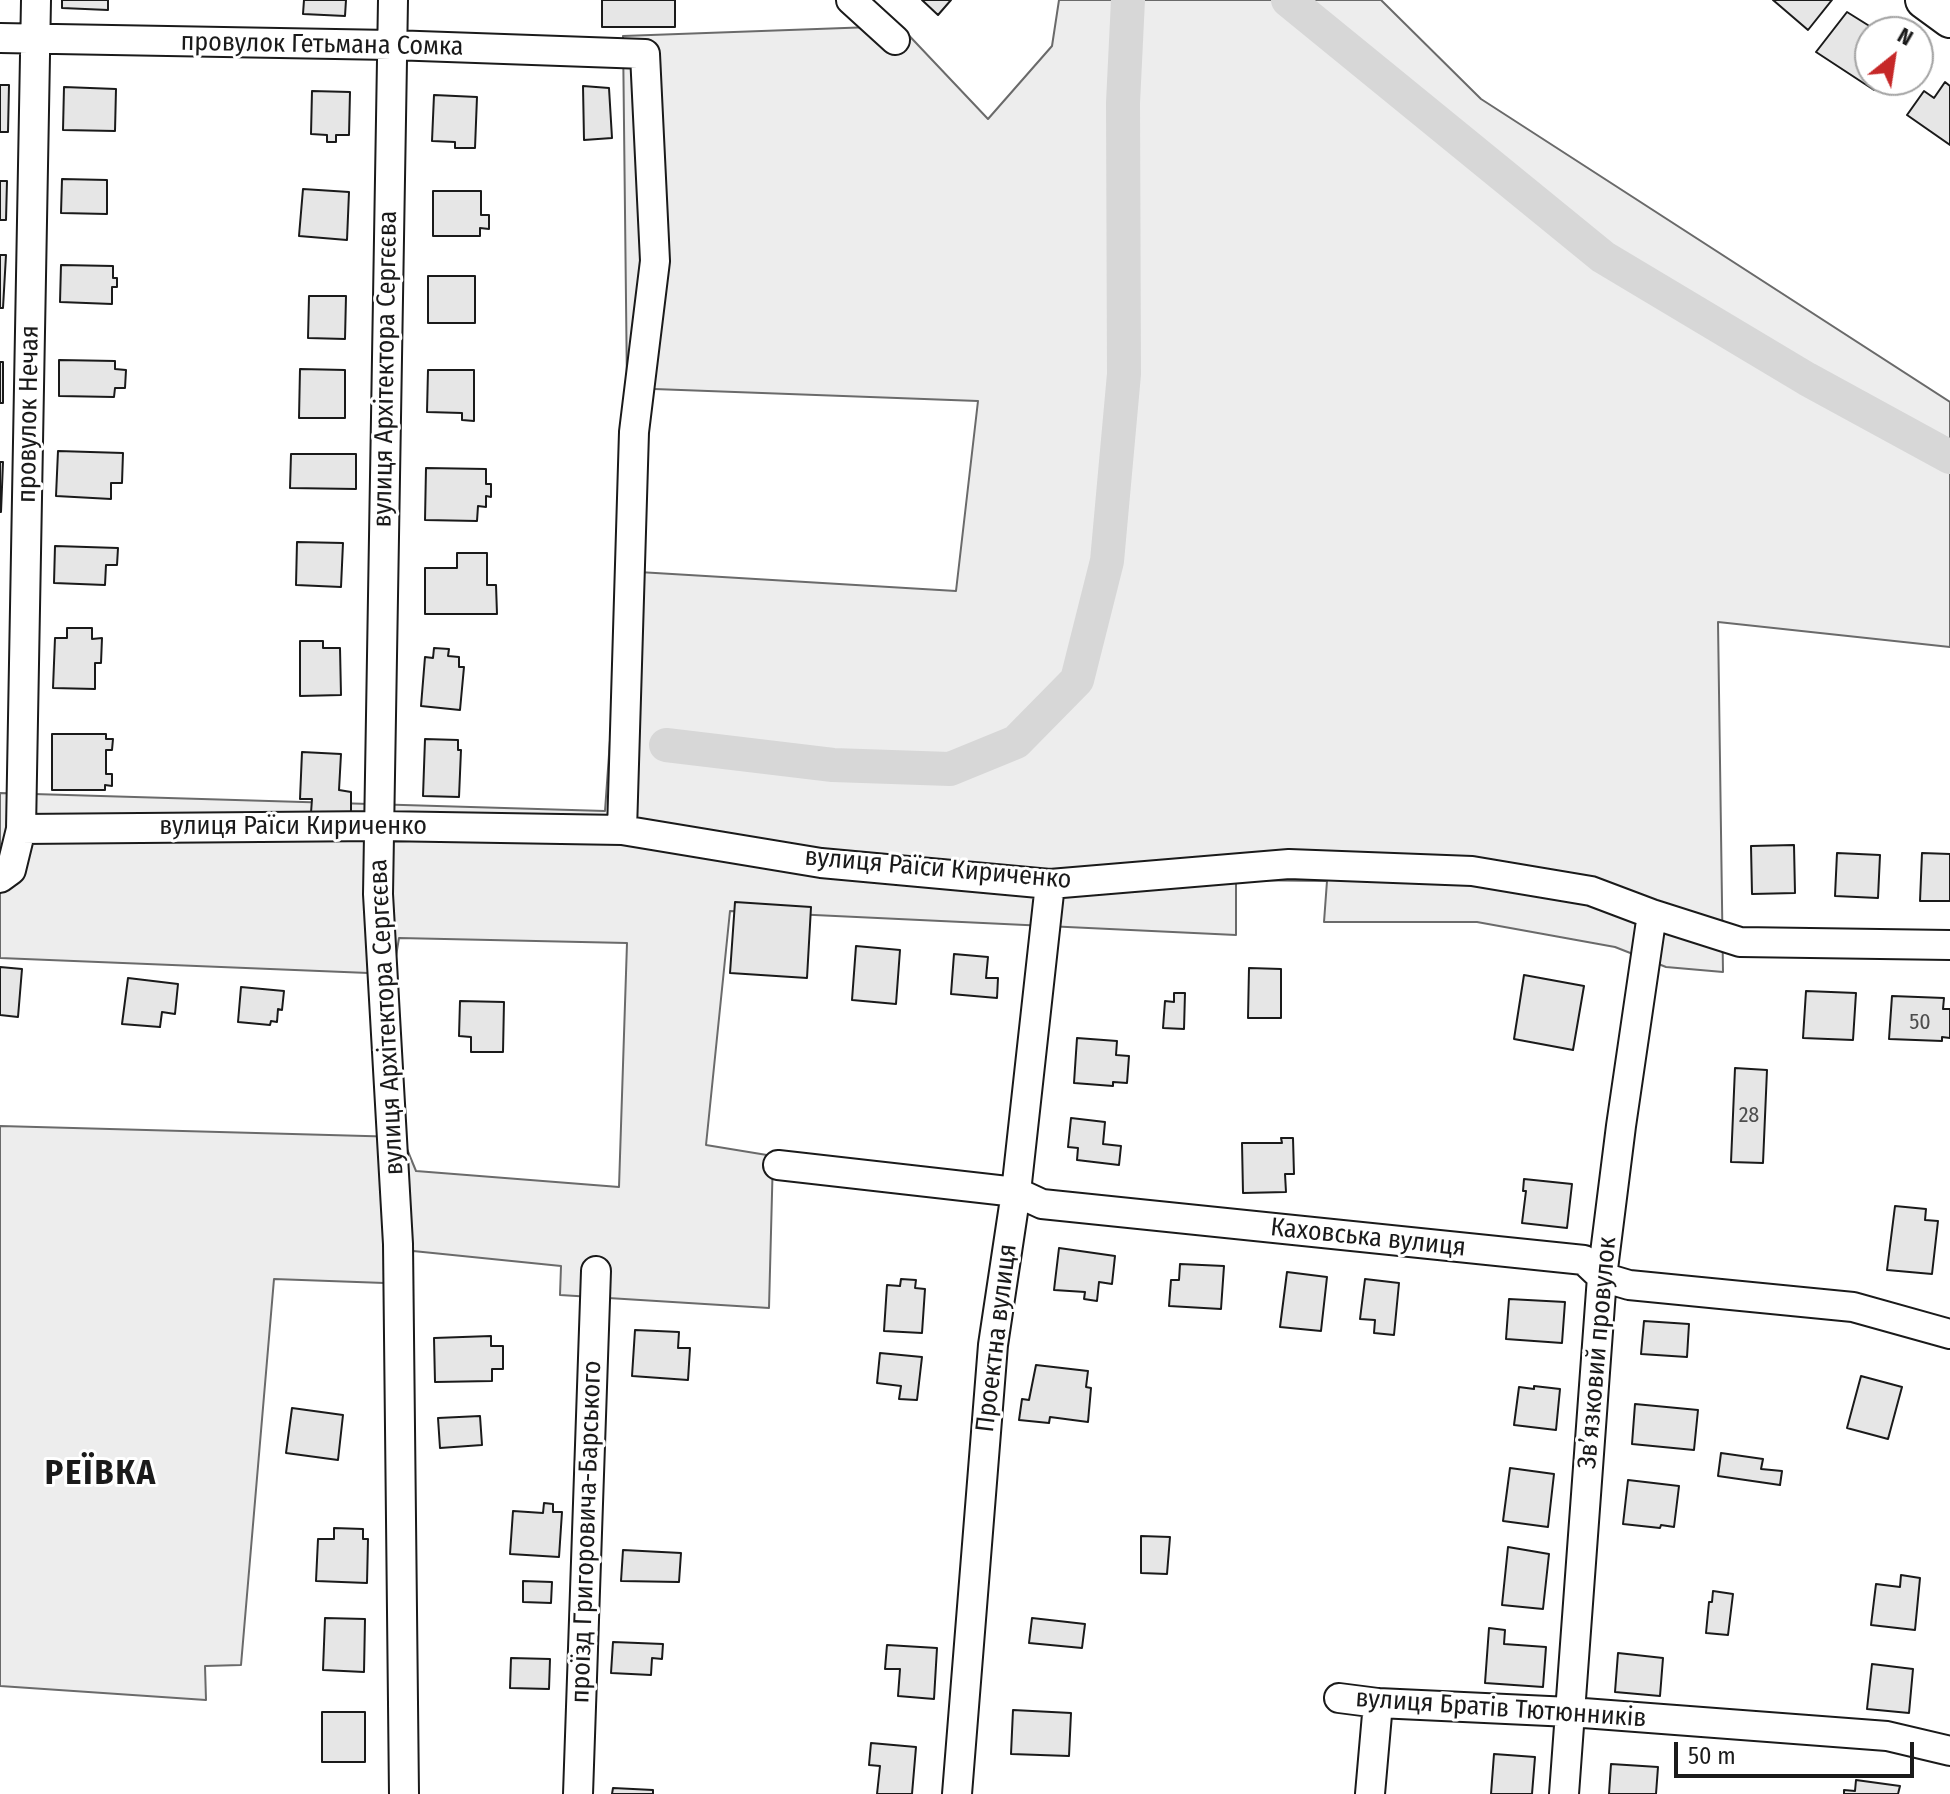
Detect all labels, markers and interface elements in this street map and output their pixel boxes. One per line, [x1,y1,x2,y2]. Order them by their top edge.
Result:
north arrow [1854,16,1934,96]
text: N [1893,22,1918,52]
street label: провулок Гетьмана Сомка [180,27,464,63]
street label: вулиця Архітектора Сергєєва [368,210,404,528]
street label: провулок Нечая [12,325,46,503]
street label: вулиця Раїси Кириченко [159,811,427,843]
street label: вулиця Раїси Кириченко [803,842,1073,896]
street label: вулиця Архітектора Сергєєва [363,858,411,1176]
house number: 50 [1909,1010,1931,1036]
house number: 28 [1739,1103,1759,1129]
street label: Каховська вулиця [1269,1212,1467,1264]
street label: Звʼязковий провулок [1572,1236,1624,1470]
street label: Проектна вулиця [970,1242,1024,1434]
street label: проїзд Григоровича-Барського [565,1360,609,1704]
district label: РЕЇВКА [45,1455,157,1495]
street label: вулиця Братів Тютюнників [1355,1683,1647,1735]
scale bar [1678,1726,1918,1776]
text: 50 m [1688,1742,1736,1770]

